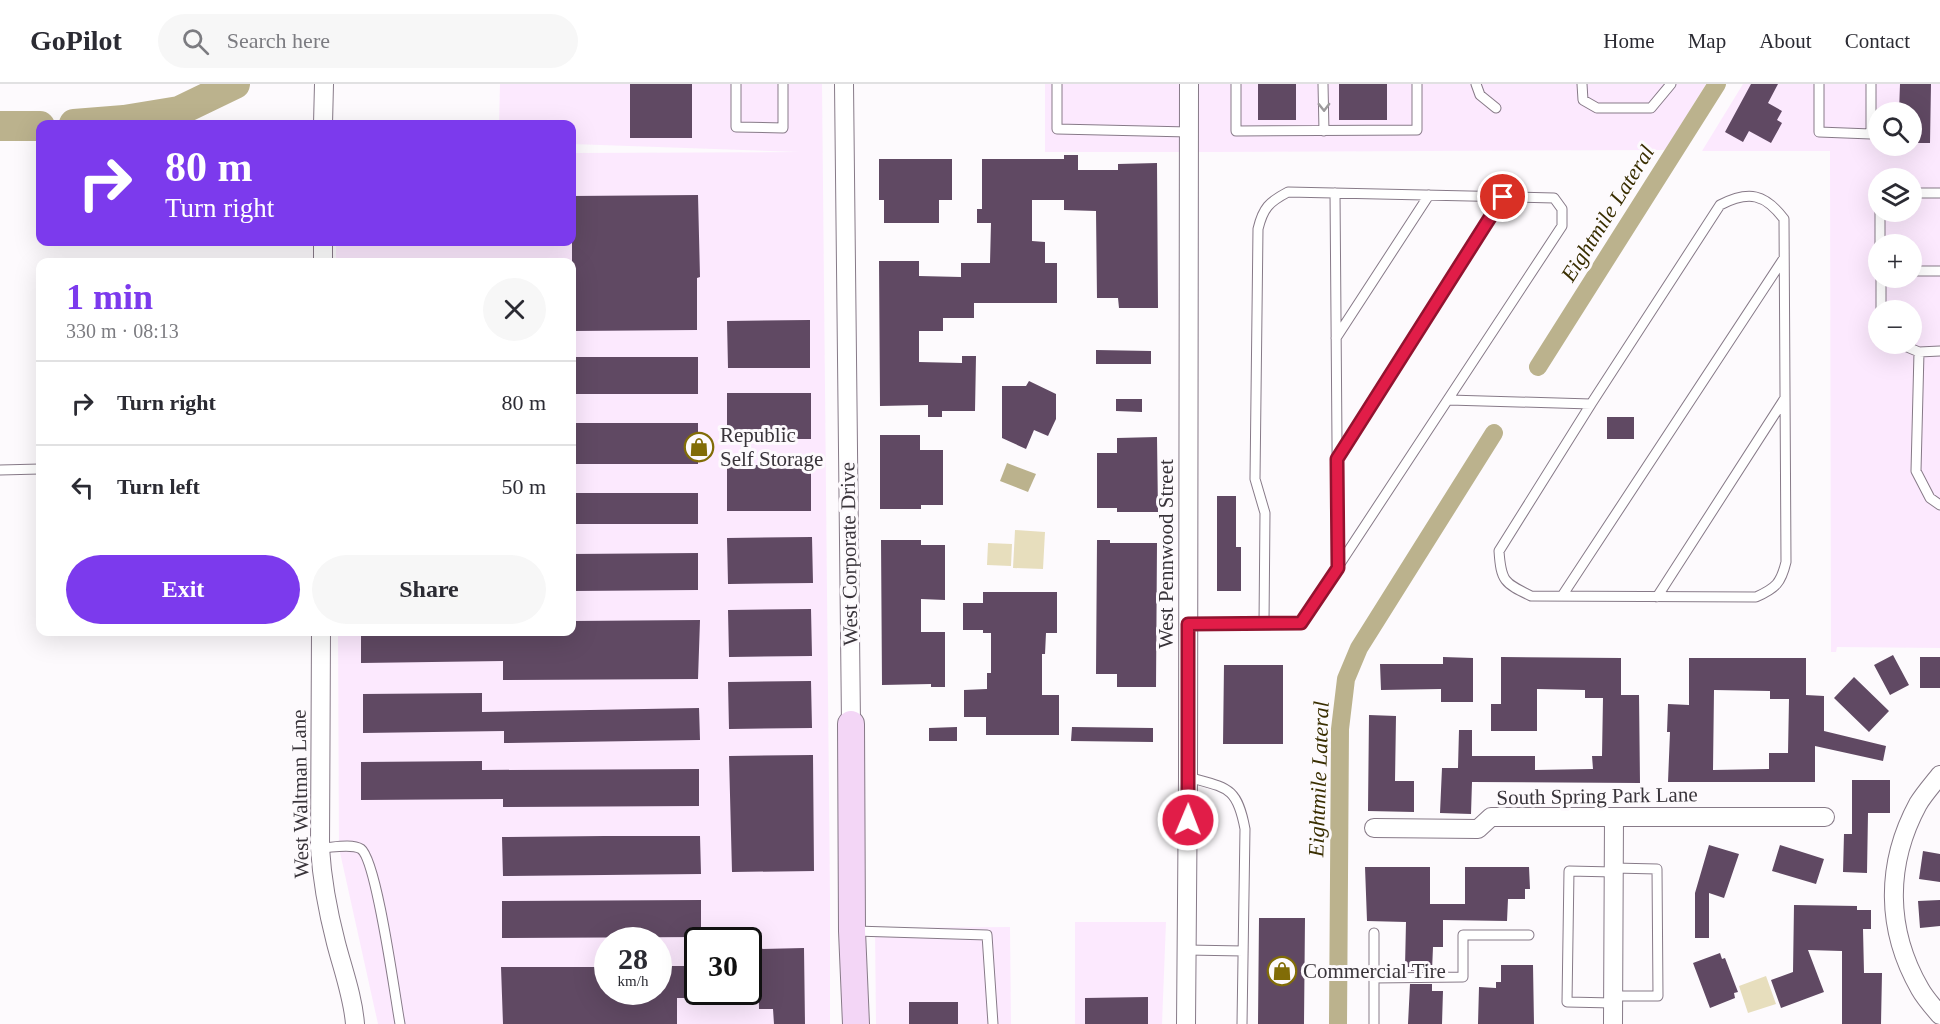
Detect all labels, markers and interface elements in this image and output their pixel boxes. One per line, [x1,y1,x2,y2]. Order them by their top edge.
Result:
search box [158,14,578,68]
text: GoPilot [30,25,122,56]
icon: search [179,25,212,58]
text: Search here [227,28,330,53]
text: Home [1603,29,1655,53]
text: Map [1688,29,1726,53]
text: About [1759,29,1812,53]
text: Contact [1845,29,1910,53]
map controls [1868,102,1922,354]
button: search [1868,102,1922,156]
one-way arrow [1317,103,1330,112]
water label: Eightmile Lateral [1555,141,1659,287]
icon: right [66,144,144,222]
text: 80 m [165,144,253,190]
button: layers [1868,168,1922,222]
pin [1477,171,1528,222]
icon: arrive [1486,180,1519,213]
text: Turn right [165,193,274,223]
button: + [1868,234,1922,288]
text: 1 min [66,277,153,317]
button: close [483,278,546,341]
button: − [1868,300,1922,354]
text: 330 m · 08:13 [66,320,179,342]
icon: right [66,387,99,420]
text: Turn right [117,390,216,415]
text: 80 m [501,390,546,415]
place label: Republic Self Storage [720,423,823,471]
shop icon: Republic Self Storage [683,431,715,463]
street label: West Pennwood Street [1154,459,1178,649]
street label: West Corporate Drive [835,462,863,646]
icon: left [66,471,99,504]
text: Turn left [117,474,200,499]
text: 50 m [501,474,546,499]
button: Exit [66,555,300,624]
button: Share [312,555,546,624]
water label: Eightmile Lateral [1303,701,1334,858]
street label: West Waltman Lane [287,709,313,879]
street label: South Spring Park Lane [1496,782,1698,810]
position arrow [1156,788,1220,852]
speed limit sign: 30 [684,927,762,1005]
text: 28 [618,942,648,975]
shop icon: Commercial Tire [1266,955,1298,987]
place label: Commercial Tire [1303,959,1446,983]
text: km/h [618,973,648,989]

